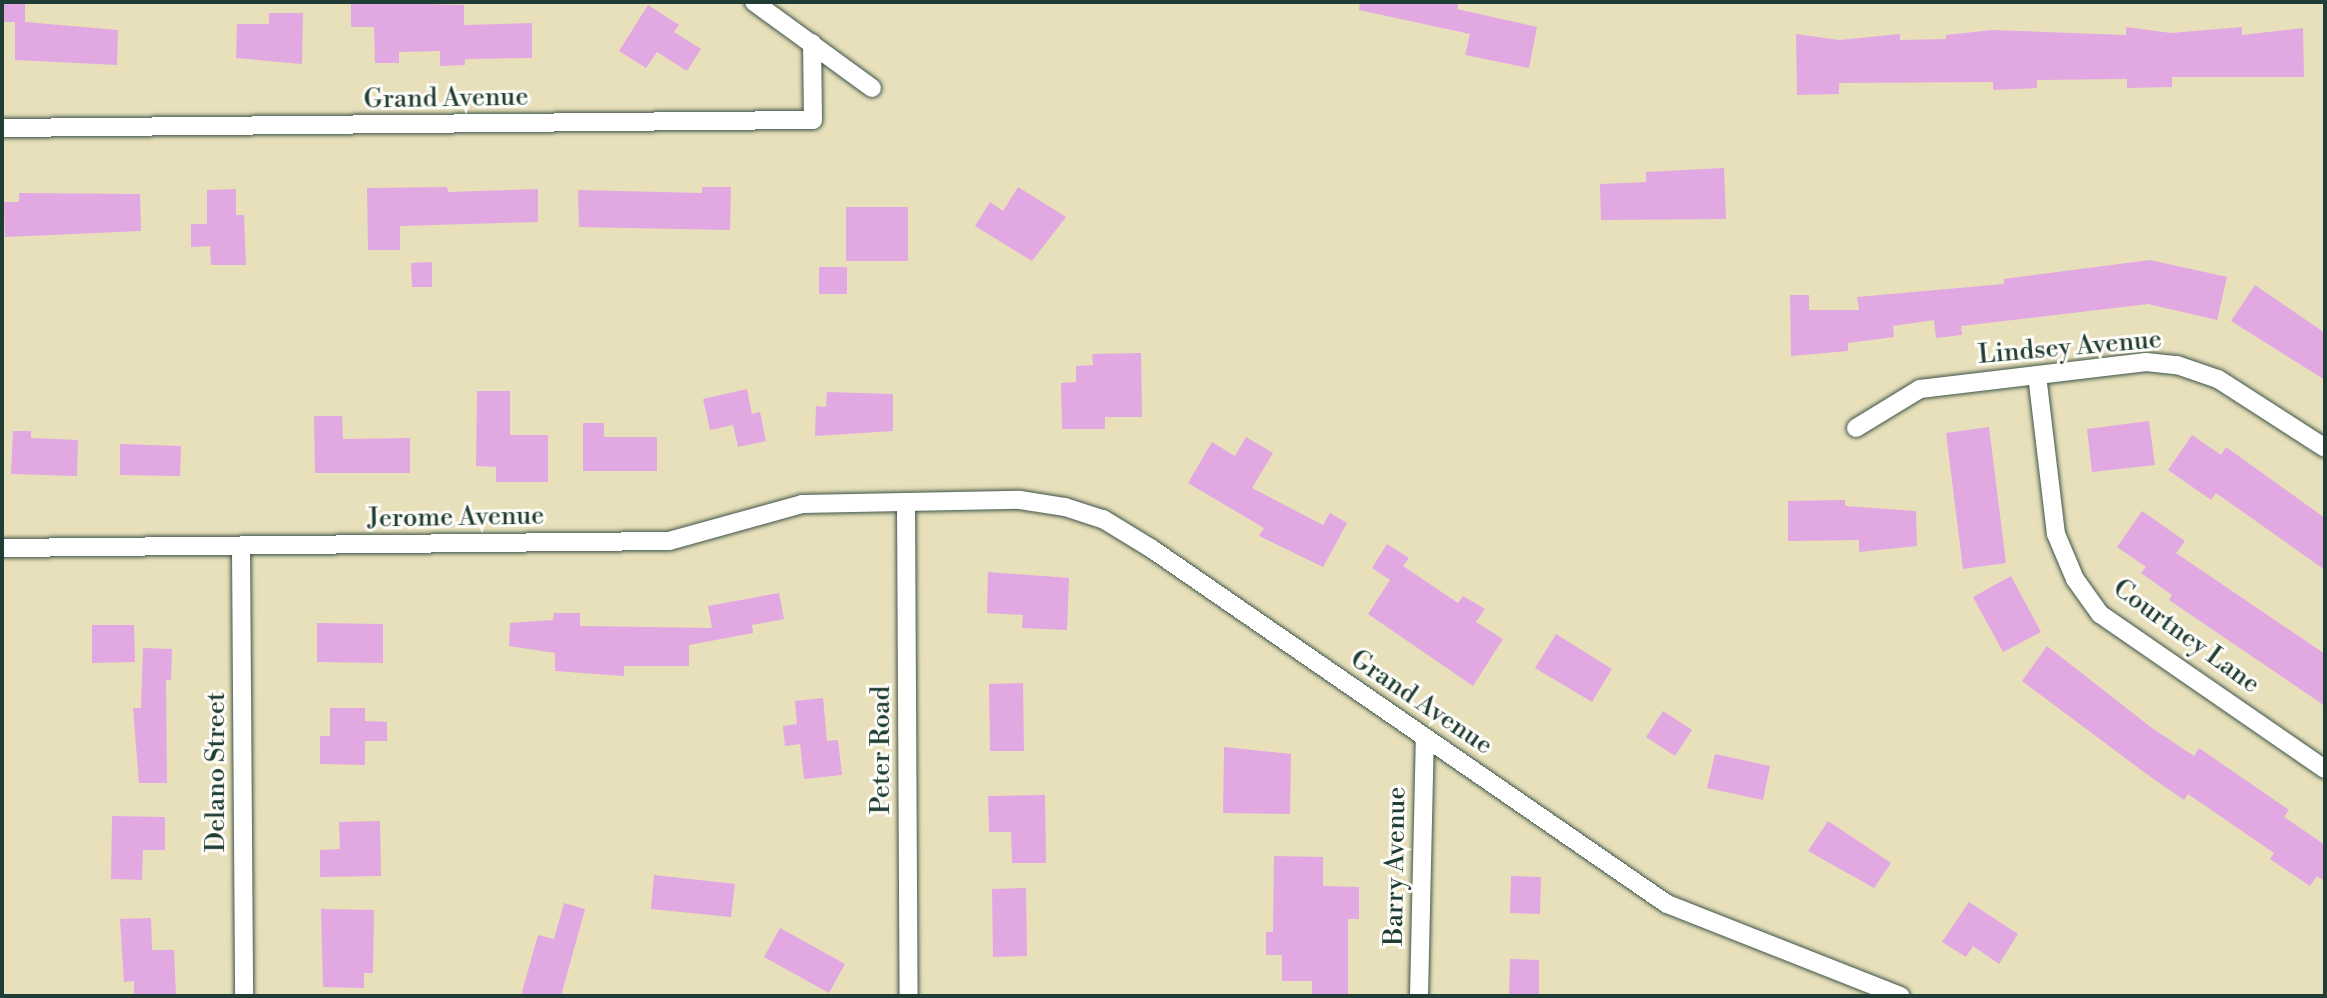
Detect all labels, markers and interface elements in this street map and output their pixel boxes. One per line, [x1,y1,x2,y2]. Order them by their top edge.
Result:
street label: Grand Avenue [363,82,529,116]
street label: Lindsey Avenue [1977,324,2163,372]
street label: Jerome Avenue [367,501,545,535]
street label: Courtney Lane [2106,573,2266,701]
street label: Grand Avenue [1344,644,1498,762]
street label: Peter Road [866,686,898,814]
street label: Delano Street [201,692,233,852]
street label: Barry Avenue [1379,786,1413,946]

